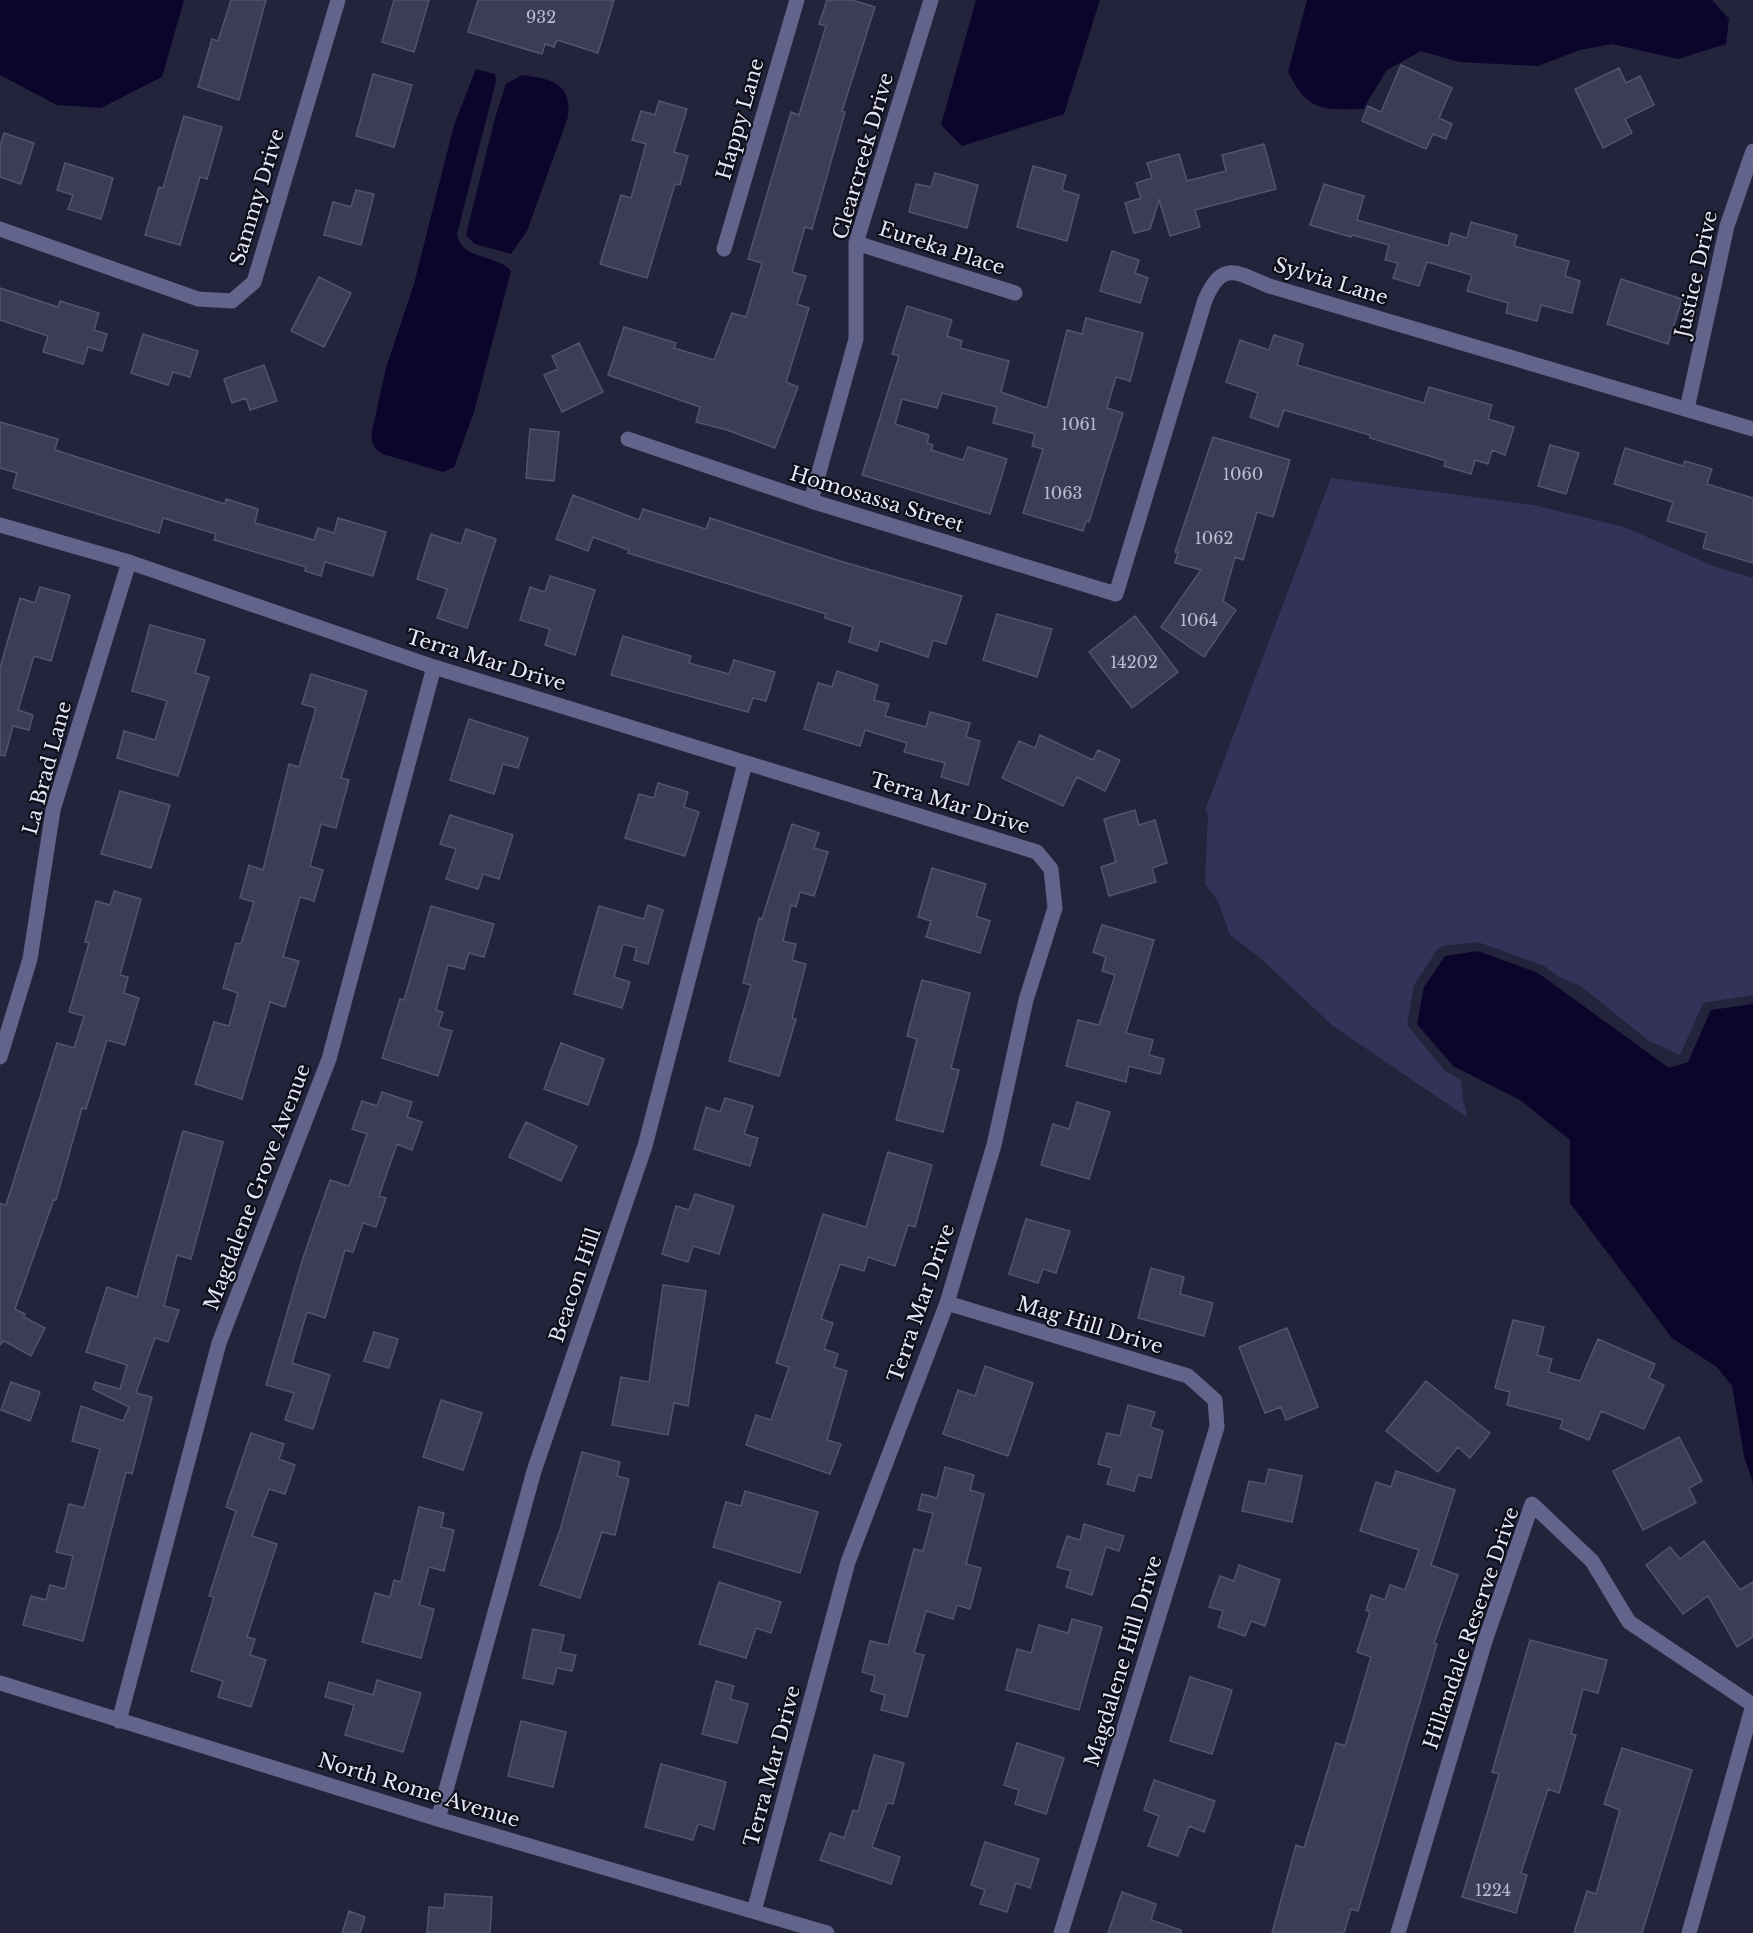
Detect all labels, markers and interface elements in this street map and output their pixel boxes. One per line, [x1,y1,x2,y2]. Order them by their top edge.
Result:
house number: 932 [526,7,556,27]
street label: Happy Lane [711,56,769,182]
street label: Clearcreek Drive [828,70,898,242]
street label: Sammy Drive [225,126,289,268]
street label: Justice Drive [1669,208,1722,343]
street label: Eureka Place [876,216,1008,280]
street label: Sylvia Lane [1271,252,1391,310]
house number: 1061 [1061,414,1097,434]
street label: Homosassa Street [787,461,967,537]
house number: 1060 [1223,464,1263,484]
house number: 1063 [1044,483,1082,503]
house number: 1062 [1195,528,1233,548]
house number: 1064 [1180,610,1218,630]
street label: Terra Mar Drive [403,624,569,696]
house number: 14202 [1110,652,1158,672]
street label: La Brad Lane [18,699,76,837]
street label: Terra Mar Drive [867,767,1033,839]
street label: Magdalene Grove Avenue [199,1060,315,1314]
street label: Terra Mar Drive [883,1221,959,1385]
street label: Beacon Hill [544,1225,606,1345]
street label: Mag Hill Drive [1014,1291,1166,1359]
street label: Hillandale Reserve Drive [1418,1504,1524,1752]
street label: Magdalene Hill Drive [1079,1553,1167,1769]
street label: Terra Mar Drive [739,1683,805,1849]
street label: North Rome Avenue [315,1748,523,1832]
house number: 1224 [1475,1880,1511,1900]

